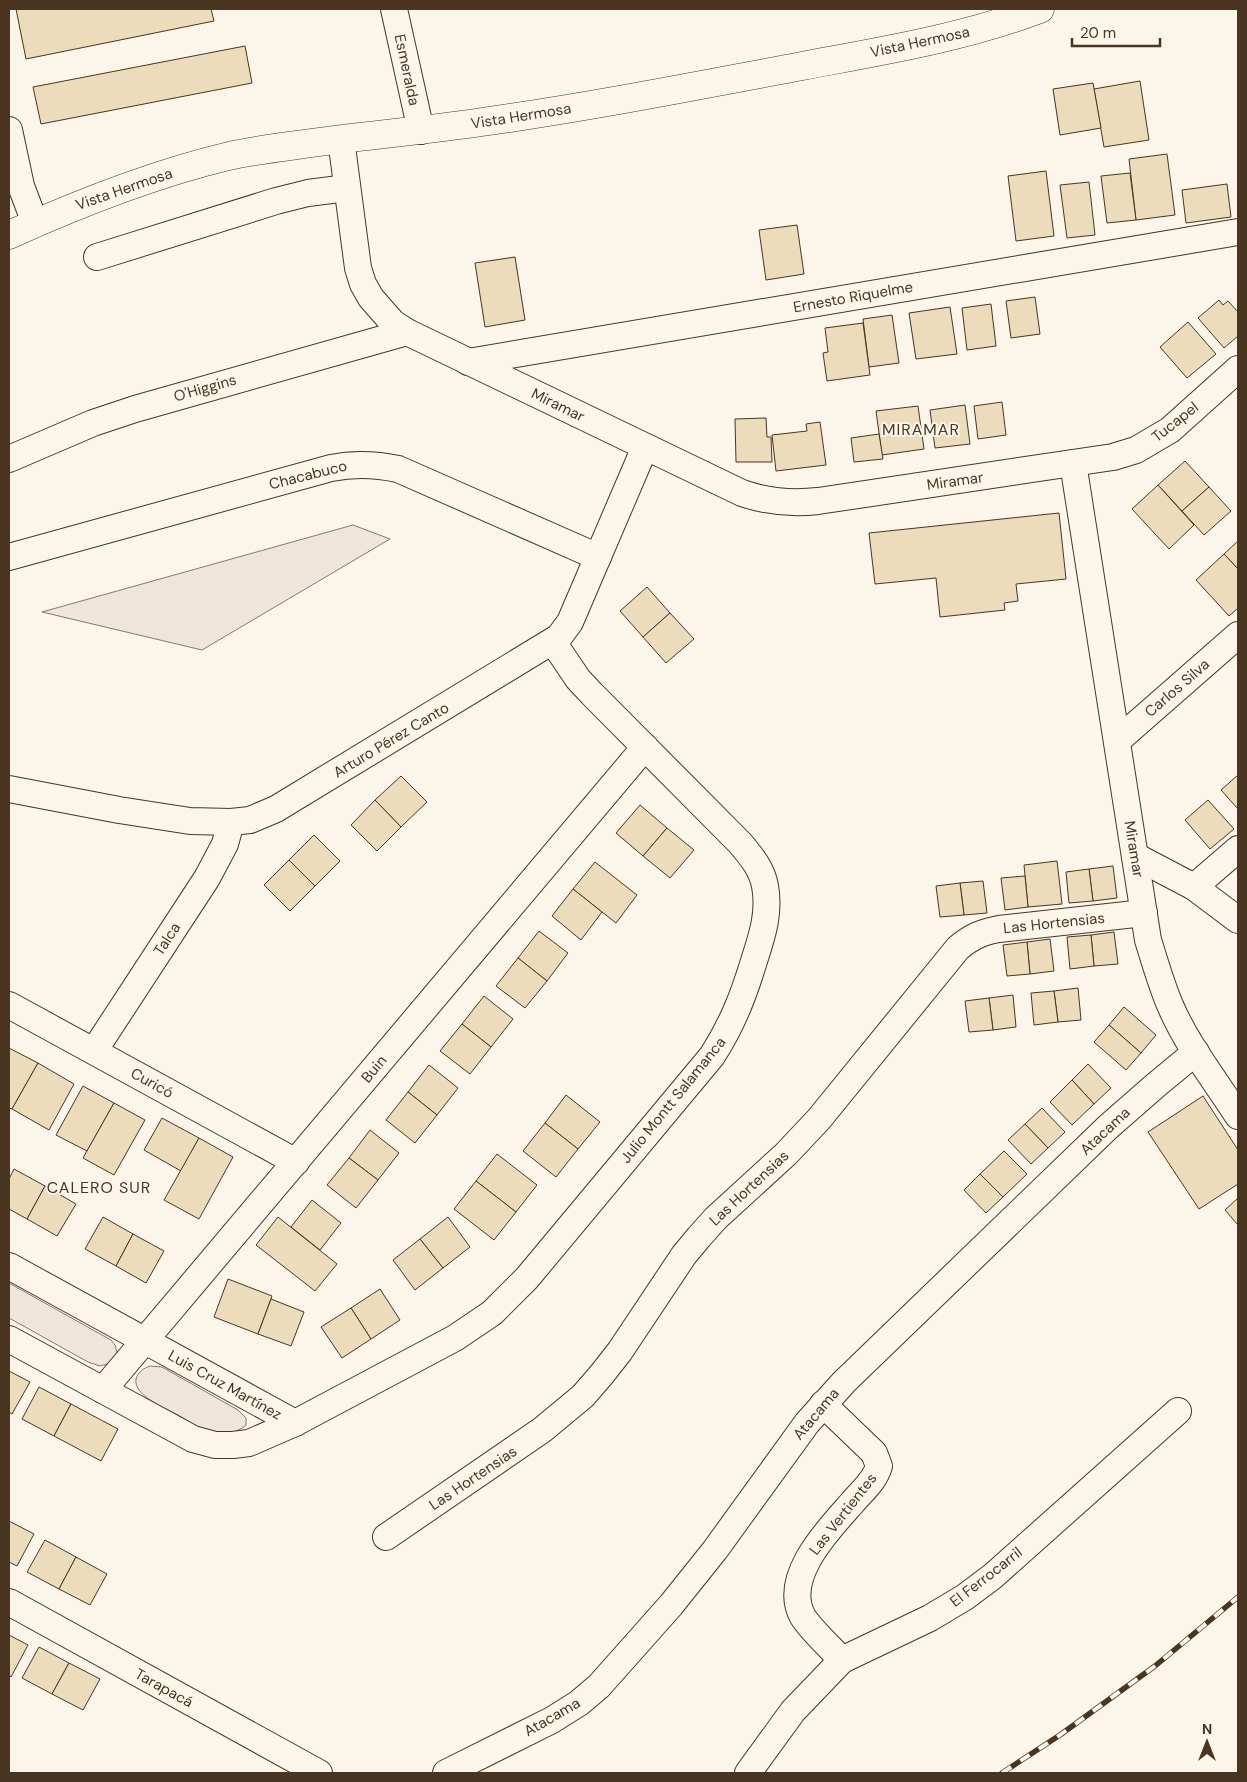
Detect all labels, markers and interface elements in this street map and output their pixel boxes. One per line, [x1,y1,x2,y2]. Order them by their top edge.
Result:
scale bar [1072,15,1160,47]
street label: Vista Hermosa [868,22,972,62]
text: 20 m [1080,23,1116,43]
street label: Esmeralda [390,32,424,108]
street label: Vista Hermosa [470,98,572,134]
street label: Vista Hermosa [73,163,175,215]
street label: Ernesto Riquelme [792,277,914,317]
street label: O'Higgins [171,370,239,406]
street label: Miramar [528,384,588,427]
street label: Tucapel [1147,397,1203,447]
district label: MIRAMAR [882,419,960,440]
street label: Chacabuco [267,456,349,494]
street label: Miramar [925,467,985,495]
street label: Carlos Silva [1140,654,1214,722]
street label: Arturo Pérez Canto [329,697,453,782]
street label: Miramar [1120,819,1148,879]
street label: Las Hortensias [1002,908,1106,938]
street label: Talca [149,919,185,959]
street label: Julio Montt Salamanca [616,1033,730,1167]
street label: Buin [357,1051,391,1087]
street label: Curicó [127,1063,177,1103]
street label: Atacama [1076,1103,1134,1159]
street label: Las Hortensias [705,1146,793,1230]
district label: CALERO SUR [47,1177,151,1198]
street label: Luis Cruz Martínez [165,1345,285,1425]
street label: Atacama [789,1384,843,1444]
street label: Las Hortensias [425,1441,521,1515]
street label: Las Vertientes [805,1469,881,1559]
street label: El Ferrocarril [946,1542,1026,1612]
street label: Tarapacá [131,1664,197,1712]
street label: Atacama [520,1693,584,1741]
north arrow [1182,1717,1232,1767]
text: N [1202,1720,1212,1738]

